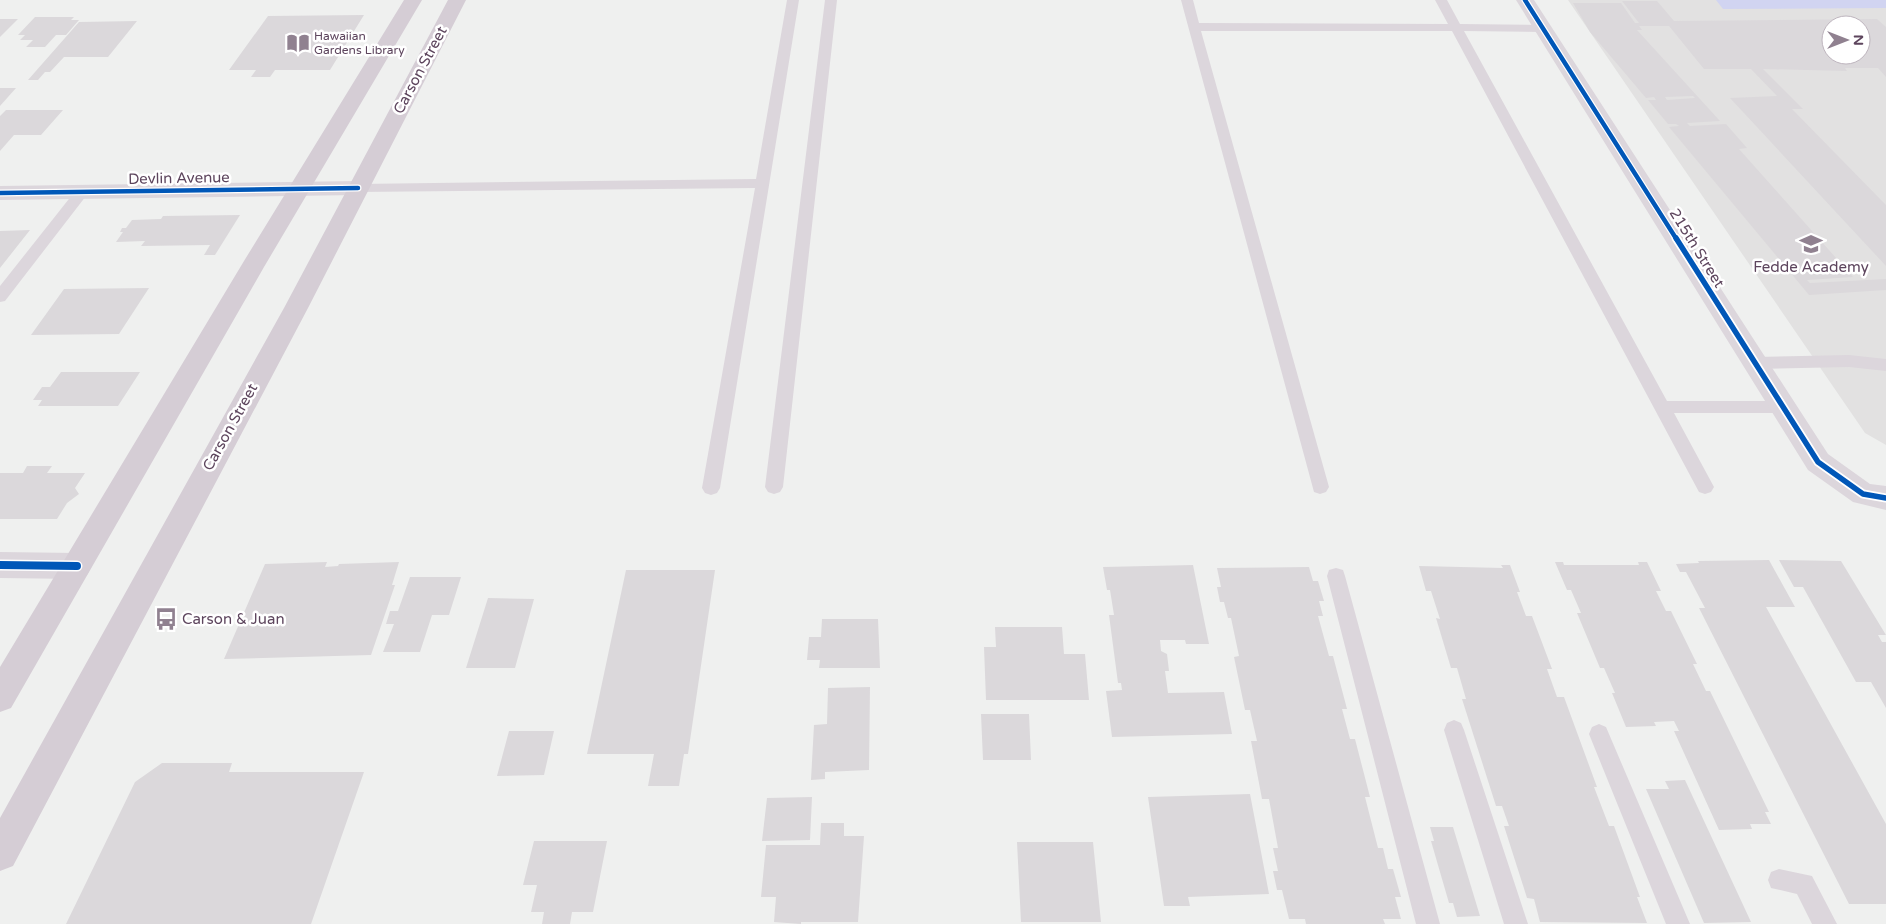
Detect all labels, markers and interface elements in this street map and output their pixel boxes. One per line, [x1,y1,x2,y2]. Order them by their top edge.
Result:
north arrow [1821,15,1871,65]
street label: Carson Street [389,23,451,117]
place label: Hawaiian Gardens Library [314,29,405,57]
library icon: Hawaiian Gardens Library [285,30,311,56]
text: N [1850,34,1867,46]
street label: Devlin Avenue [128,168,230,188]
street label: 215th Street [1666,205,1729,291]
school or university icon: Fedde Academy [1798,231,1824,257]
place label: Fedde Academy [1753,258,1869,276]
street label: Carson Street [199,380,261,474]
bus stop icon: Carson & Juan [153,606,179,632]
place label: Carson & Juan [182,610,285,628]

